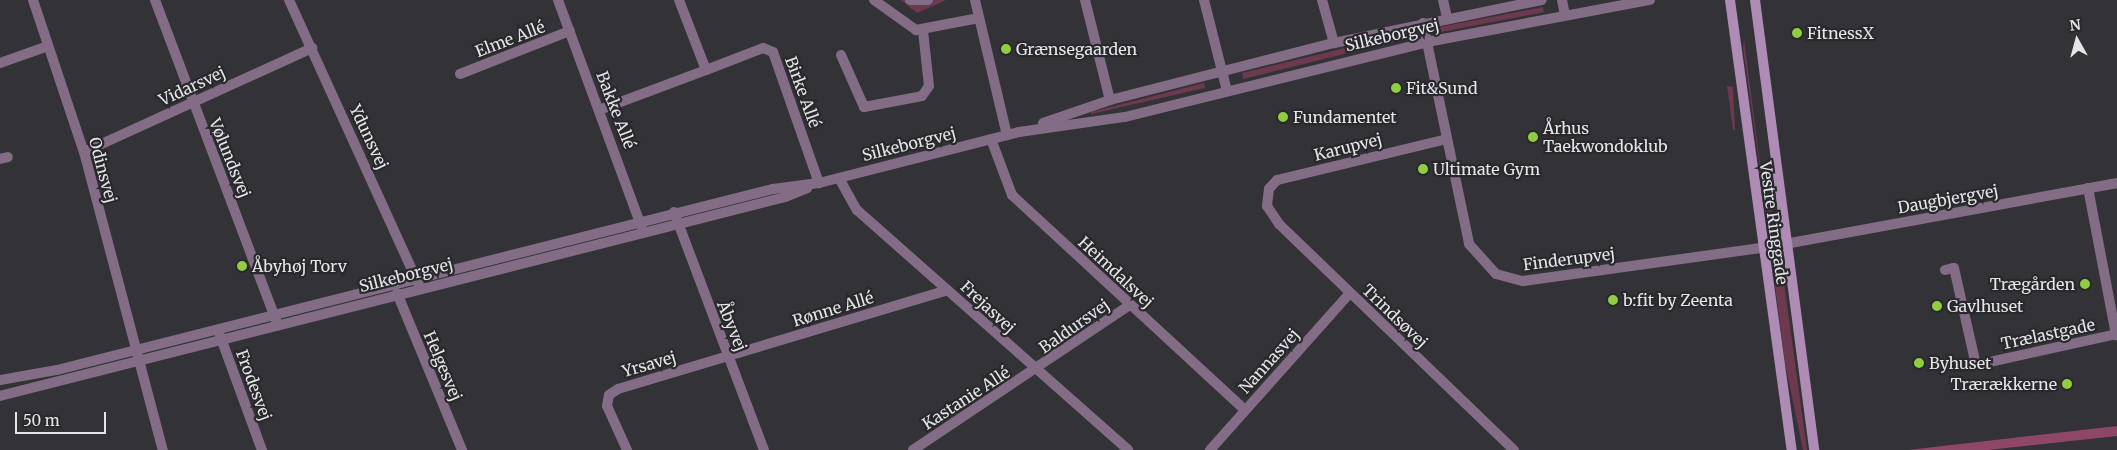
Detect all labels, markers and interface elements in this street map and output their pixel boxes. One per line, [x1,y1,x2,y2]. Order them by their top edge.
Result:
street label: Silkeborgvej [1343,15,1441,55]
north arrow [2052,15,2102,65]
text: N [2069,16,2082,35]
street label: Elme Allé [472,17,548,61]
place label: FitnessX [1807,23,1874,43]
marker: FitnessX [1791,27,1803,39]
place label: Grænsegaarden [1016,39,1137,59]
marker: Grænsegaarden [1000,43,1012,55]
street label: Birke Allé [781,54,825,130]
street label: Vidarsvej [156,62,228,110]
street label: Bakke Allé [592,69,640,151]
place label: Fit&Sund [1406,78,1478,98]
marker: Fit&Sund [1390,82,1402,94]
street label: Ydunsvej [346,102,392,172]
place label: Fundamentet [1293,107,1397,127]
marker: Fundamentet [1277,111,1289,123]
street label: Vølundsvej [205,115,255,201]
place label: Århus Taekwondoklub [1543,118,1668,156]
street label: Silkeborgvej [860,123,958,165]
street label: Karupvej [1312,129,1384,165]
marker: Århus Taekwondoklub [1527,131,1539,143]
street label: Odinsvej [85,135,121,205]
place label: Ultimate Gym [1433,159,1540,179]
street label: Vestre Ringgade [1756,160,1792,286]
marker: Ultimate Gym [1417,163,1429,175]
street label: Daugbjergvej [1896,181,2000,217]
street label: Heimdalsvej [1075,232,1157,312]
street label: Finderupvej [1522,244,1616,274]
street label: Silkeborgvej [357,254,455,296]
place label: Åbyhøj Torv [252,256,347,276]
marker: Åbyhøj Torv [236,260,248,272]
place label: Trægården [1990,274,2075,294]
street label: Frejasvej [957,277,1019,337]
marker: Trægården [2079,278,2091,290]
street label: Trindsøvej [1358,280,1432,352]
street label: Rønne Allé [790,288,876,330]
place label: b:fit by Zeenta [1623,290,1733,310]
marker: b:fit by Zeenta [1607,294,1619,306]
street label: Baldursvej [1035,295,1113,357]
place label: Gavlhuset [1947,296,2023,316]
street label: Åbyvej [713,298,751,354]
marker: Gavlhuset [1931,300,1943,312]
street label: Trælastgade [1999,315,2097,353]
street label: Nannasvej [1235,325,1303,397]
street label: Helgesvej [420,328,466,404]
street label: Frodesvej [232,347,276,423]
street label: Yrsavej [620,347,678,381]
place label: Byhuset [1929,353,1991,373]
marker: Byhuset [1913,357,1925,369]
street label: Kastanie Allé [919,363,1013,433]
place label: Trærækkerne [1951,374,2057,394]
marker: Trærækkerne [2061,378,2073,390]
scale bar [18,402,109,434]
text: 50 m [23,411,60,430]

